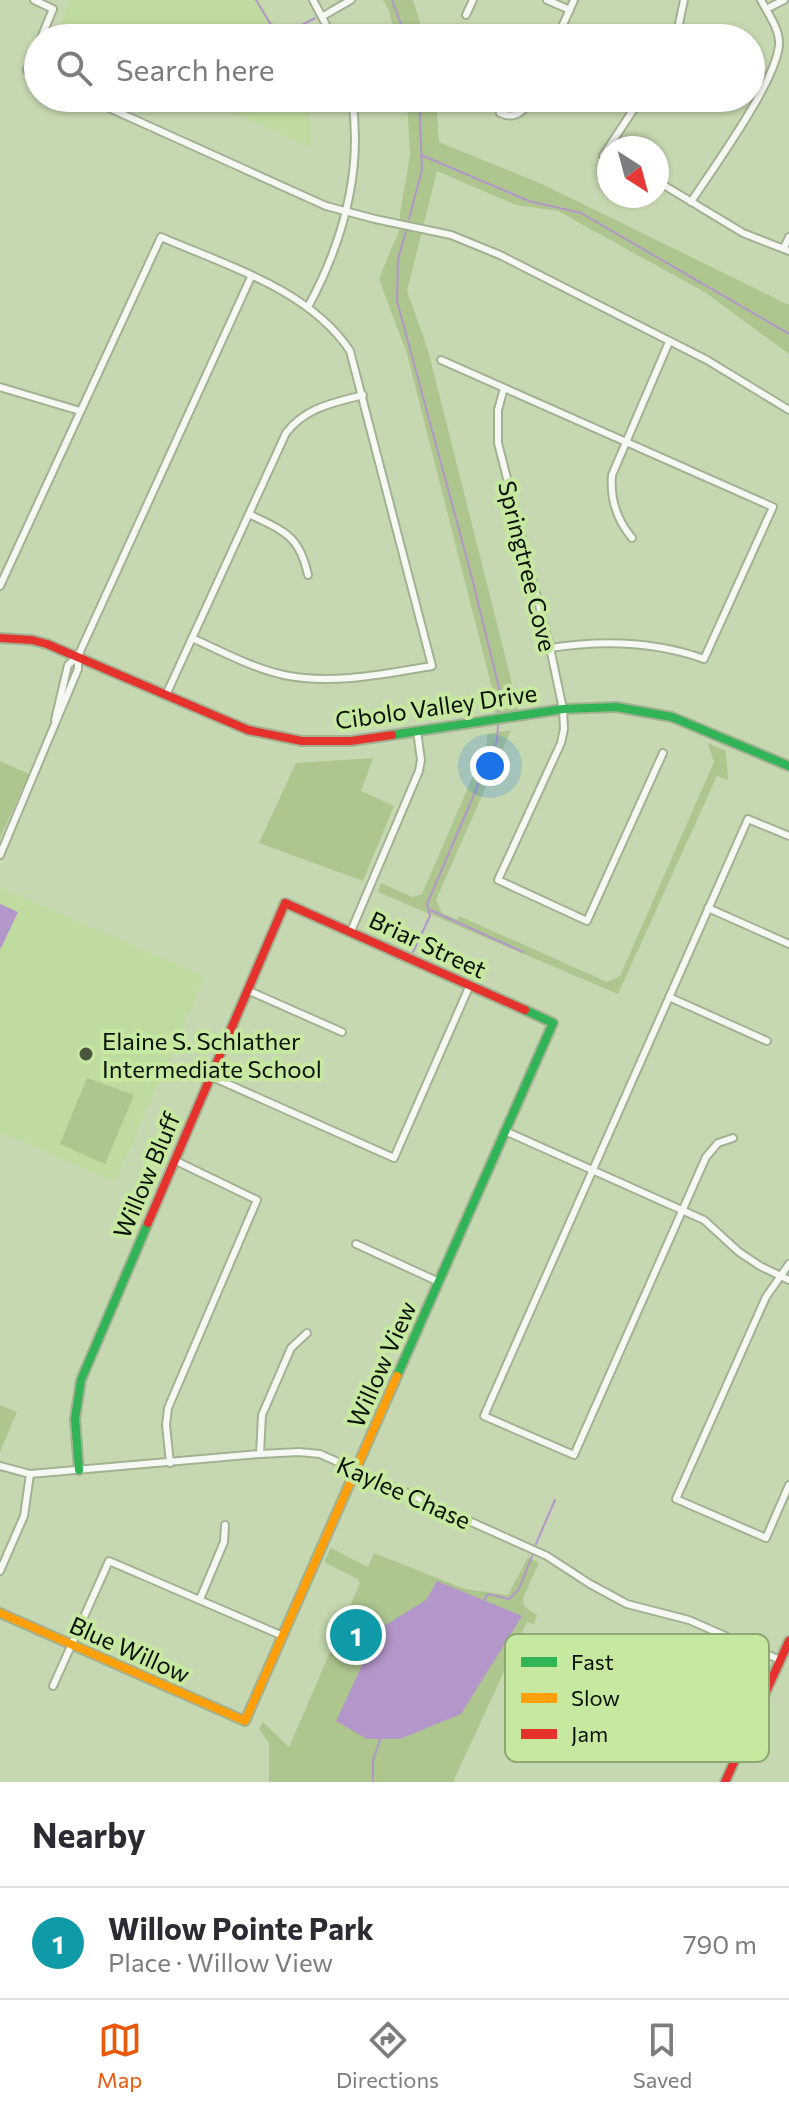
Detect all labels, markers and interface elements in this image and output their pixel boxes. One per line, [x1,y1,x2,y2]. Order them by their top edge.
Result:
search box [24,24,765,112]
icon: search [52,46,96,90]
text: Search here [116,50,275,87]
north arrow [597,136,669,208]
street label: Springtree Cove [493,478,563,654]
street label: Cibolo Valley Drive [333,677,539,735]
your location [470,746,510,786]
street label: Briar Street [365,904,491,984]
place label: Elaine S. Schlather Intermediate School [102,1026,322,1083]
marker: Elaine S. Schlather Intermediate School [77,1045,95,1063]
street label: Willow Bluff [106,1107,186,1242]
street label: Willow View [340,1297,422,1431]
street label: Kaylee Chase [333,1450,475,1534]
pin: 1 [330,1605,382,1665]
street label: Blue Willow [66,1610,194,1688]
legend [505,1634,769,1762]
text: Fast [571,1648,614,1675]
text: Slow [571,1684,620,1711]
text: Jam [571,1720,608,1747]
text: Nearby [32,1813,146,1855]
text: Willow Pointe Park [108,1909,374,1946]
text: 1 [52,1928,64,1959]
text: 790 m [683,1928,757,1959]
text: Place · Willow View [108,1946,333,1977]
tab: Map [97,2018,142,2093]
tab: Directions [336,2018,439,2093]
tab: Saved [633,2018,692,2093]

